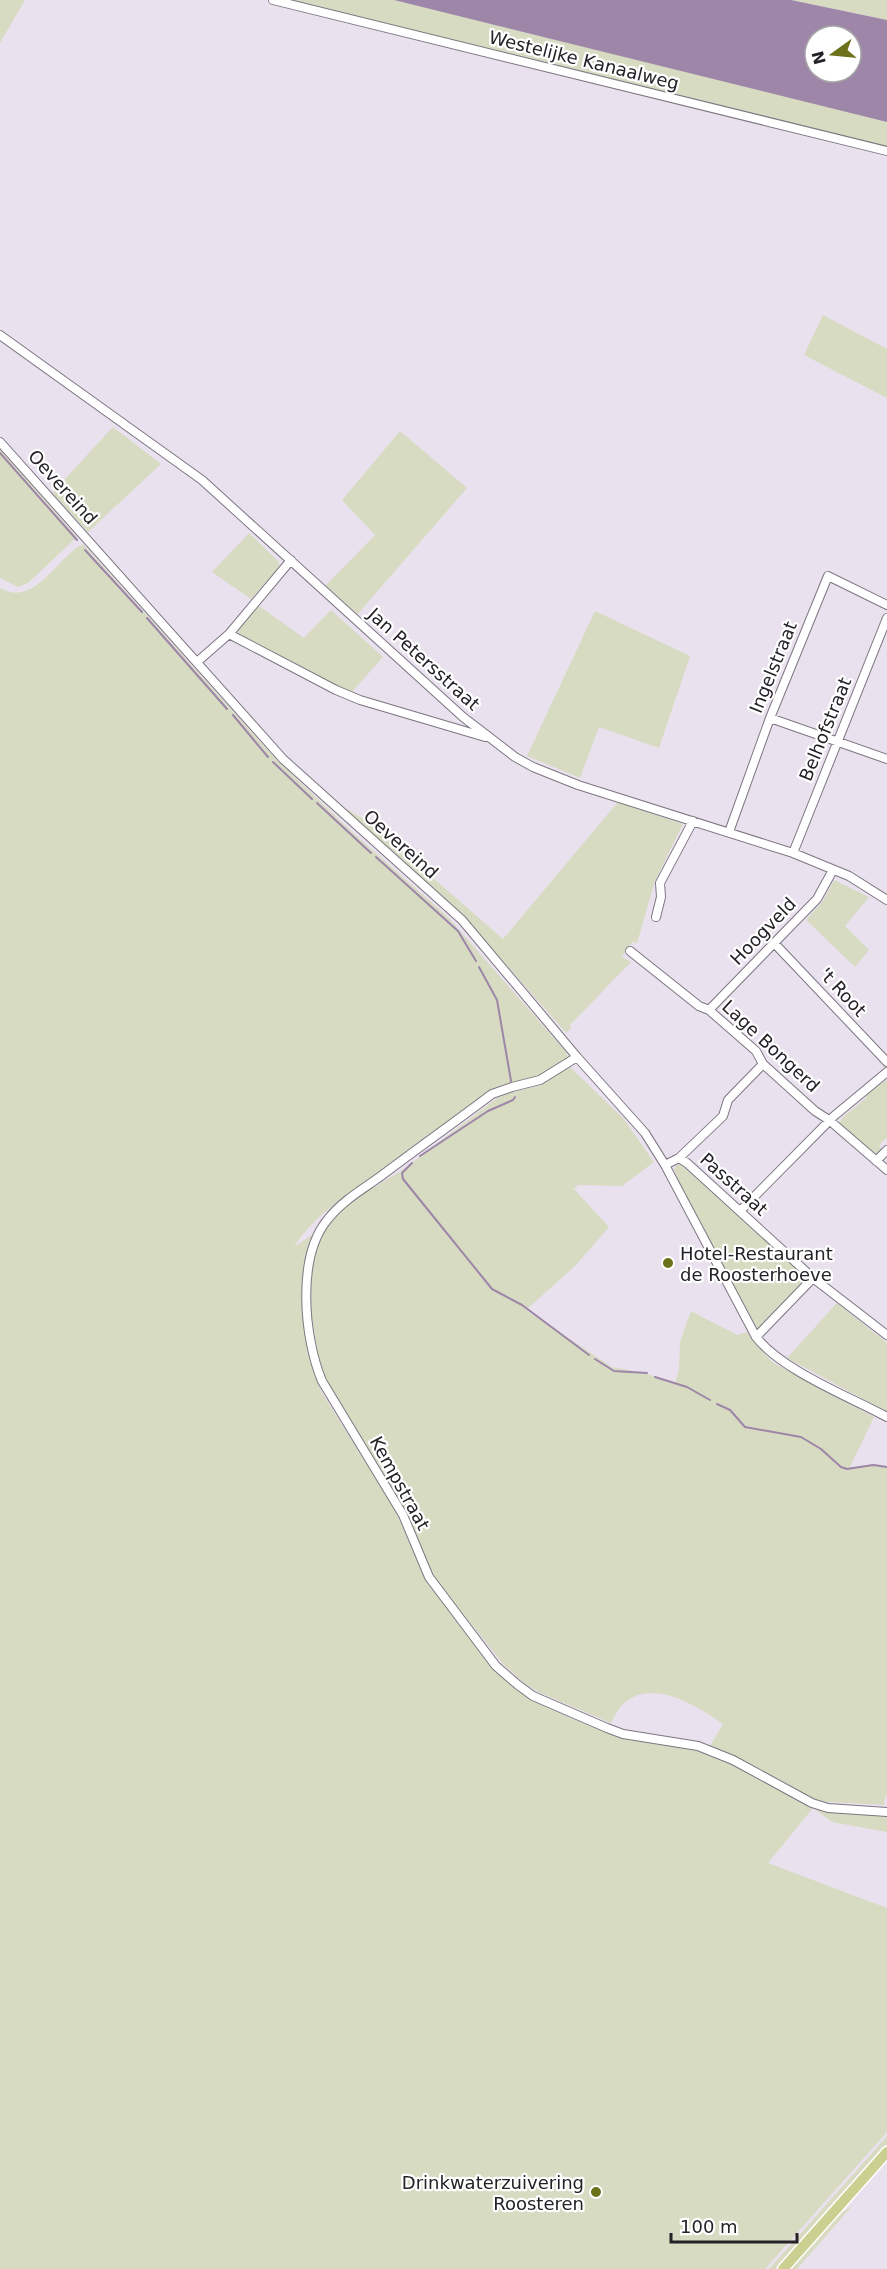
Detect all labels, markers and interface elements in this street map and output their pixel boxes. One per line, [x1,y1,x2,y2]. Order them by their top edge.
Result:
north arrow [803,24,863,84]
street label: Westelijke Kanaalweg [487,26,681,94]
text: N [808,49,830,67]
street label: Oevereind [24,445,102,529]
street label: Jan Petersstraat [363,603,484,715]
street label: Ingelstraat [745,618,801,716]
street label: Belhofstraat [795,674,855,784]
street label: Oevereind [359,805,443,883]
street label: Hoogveld [726,893,800,969]
street label: 't Root [815,963,871,1021]
street label: Lage Bongerd [718,996,824,1096]
street label: Passtraat [696,1148,772,1220]
place label: Hotel-Restaurant de Roosterhoeve [680,1243,833,1285]
marker: Hotel-Restaurant de Roosterhoeve [661,1256,675,1270]
street label: Kempstraat [366,1432,434,1534]
place label: Drinkwaterzuivering Roosteren [402,2172,584,2214]
marker: Drinkwaterzuivering Roosteren [589,2185,603,2199]
scale bar [671,2206,797,2244]
text: 100 m [680,2216,738,2237]

